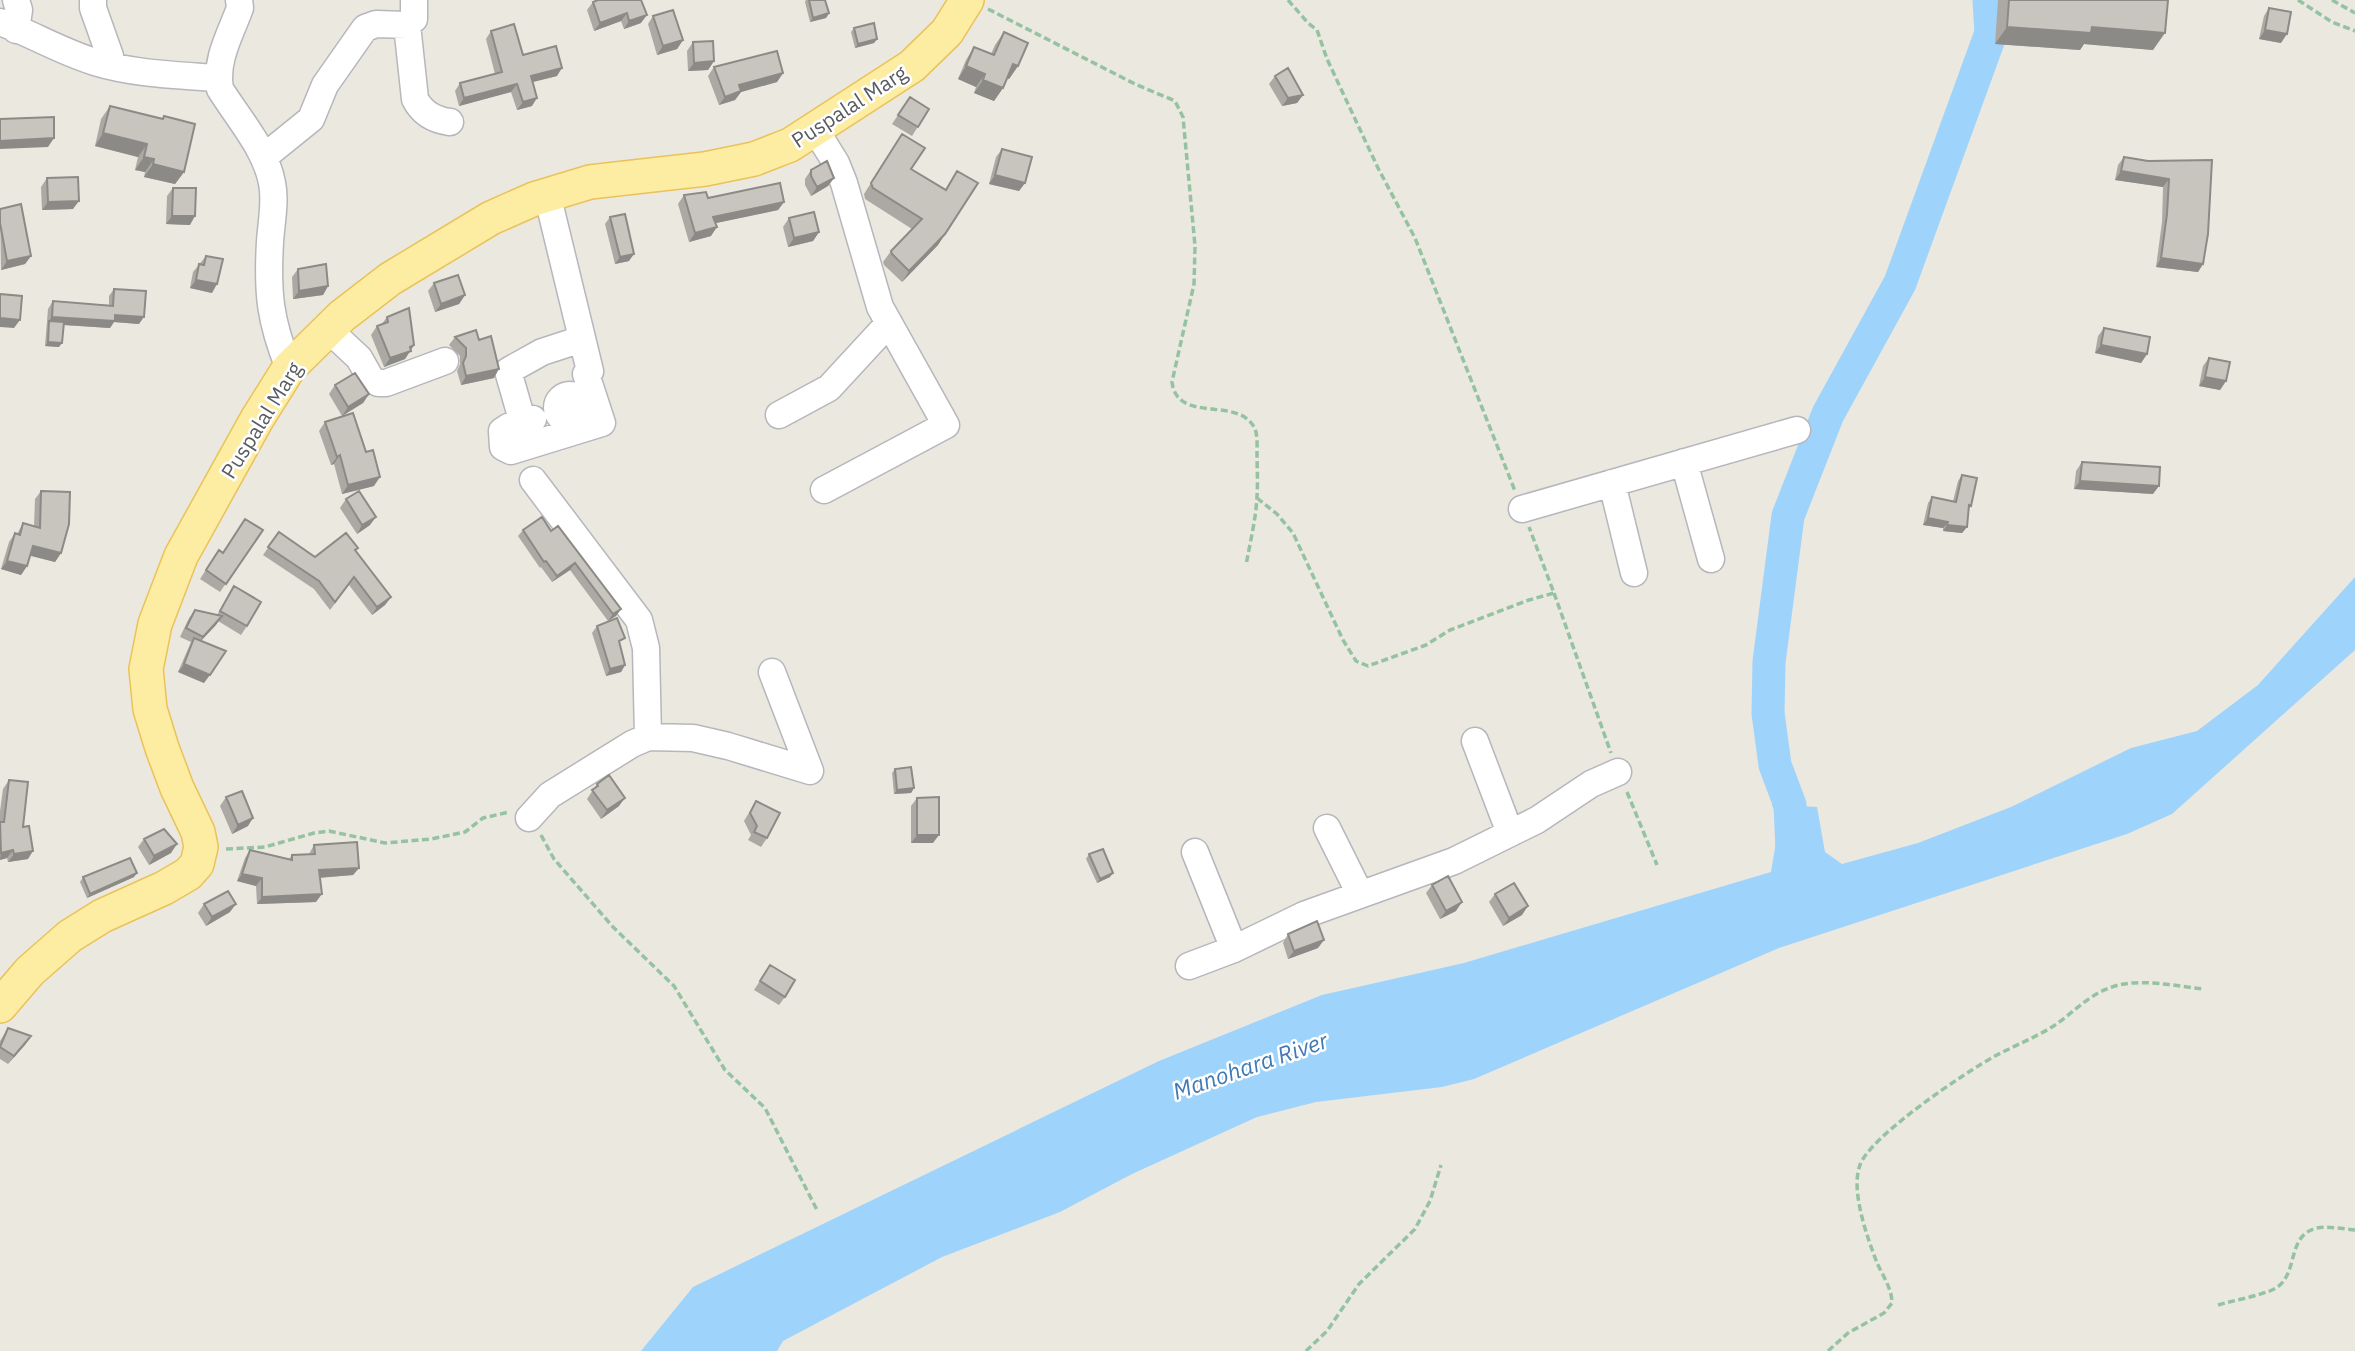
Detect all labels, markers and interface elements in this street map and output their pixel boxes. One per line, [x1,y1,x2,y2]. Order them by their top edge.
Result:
street label: Puspalal Marg [786,58,912,154]
street label: Puspalal Marg [214,356,308,484]
water label: Manohara River [1169,1024,1332,1106]

